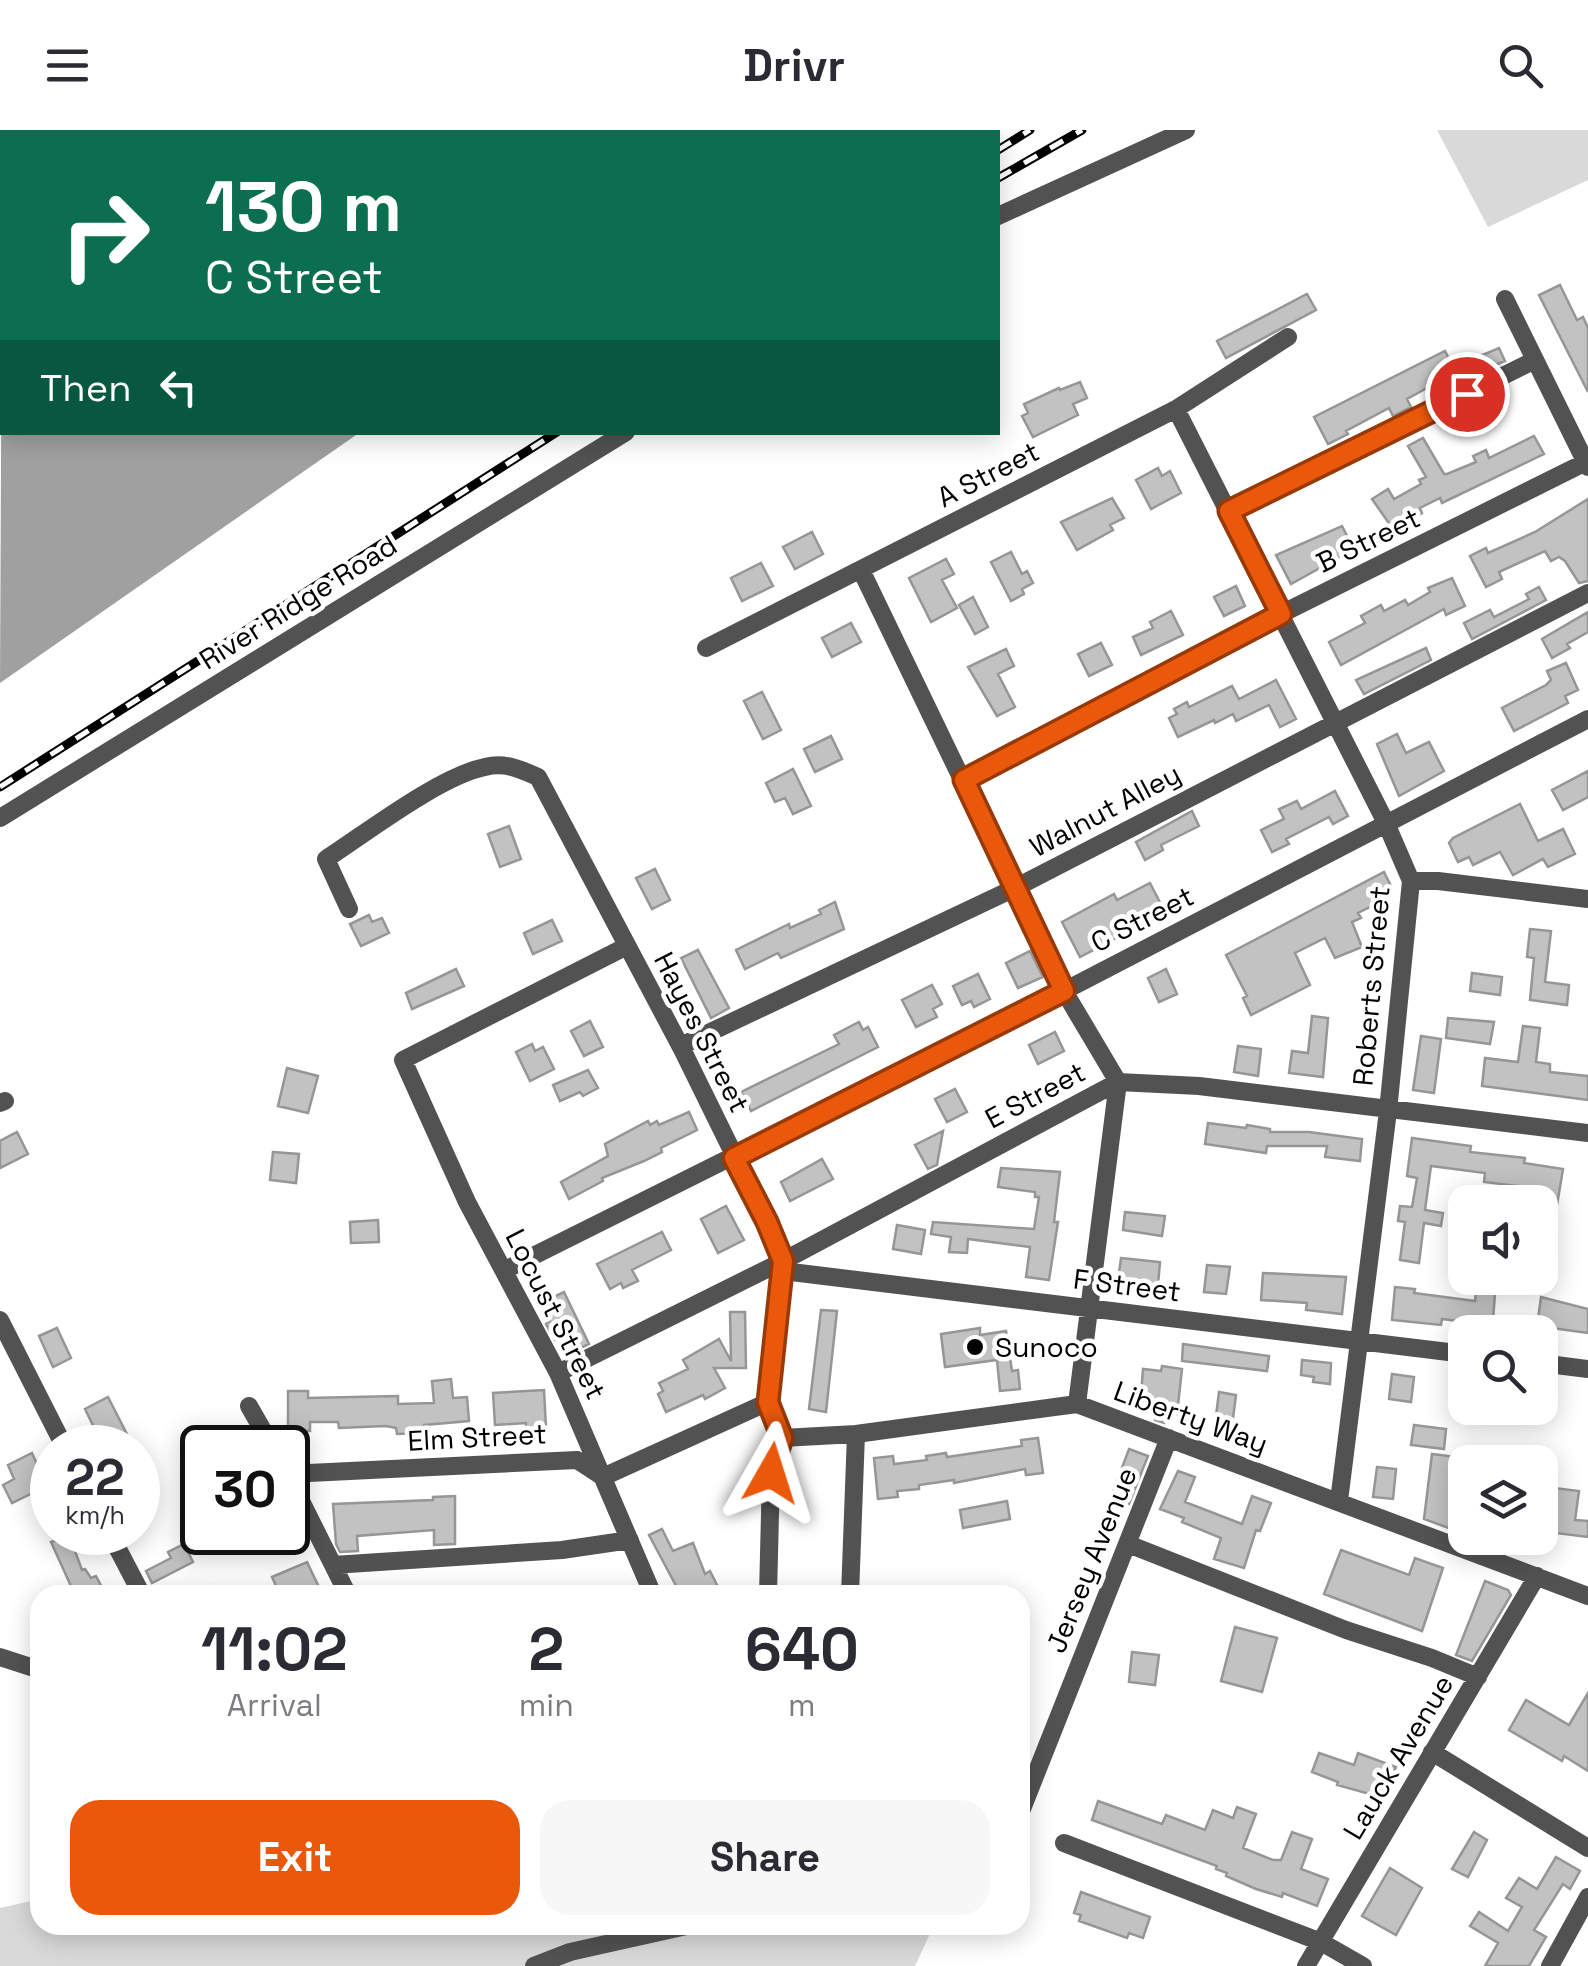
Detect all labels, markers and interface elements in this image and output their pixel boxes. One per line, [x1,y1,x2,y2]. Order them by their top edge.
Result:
text: Drivr [743,37,845,94]
icon: menu [40,38,95,93]
icon: search [1493,38,1548,93]
text: 130 m [205,162,402,251]
icon: right [40,170,170,300]
text: C Street [205,249,383,306]
pin [1425,352,1510,437]
icon: left [151,360,206,415]
text: Then [40,364,131,412]
icon: arrive [1440,367,1495,422]
street label: A Street [931,433,1045,515]
street label: B Street [1310,499,1426,581]
street label: River Ridge Road [192,527,404,677]
street label: Walnut Alley [1023,755,1187,865]
street label: C Street [1084,878,1200,960]
street label: Roberts Street [1344,885,1398,1087]
street label: Hayes Street [646,946,758,1118]
street label: E Street [979,1054,1091,1136]
map controls [1448,1185,1558,1555]
button: sound [1448,1185,1558,1295]
street label: Locust Street [498,1223,614,1405]
street label: F Street [1071,1261,1183,1309]
button: search [1448,1315,1558,1425]
place label: Sunoco [995,1329,1098,1365]
marker: Sunoco [964,1336,986,1358]
street label: Liberty Way [1109,1372,1273,1462]
street label: Elm Street [406,1415,548,1459]
position arrow [719,1421,823,1525]
speed limit sign: 30 [180,1425,310,1555]
button: layers [1448,1445,1558,1555]
text: 22 [65,1446,125,1510]
street label: Jersey Avenue [1037,1462,1145,1658]
text: km/h [65,1499,125,1531]
text: 11:02 [201,1611,348,1688]
text: 2 [528,1611,564,1688]
text: 640 [745,1611,859,1688]
street label: Lauck Avenue [1335,1668,1461,1846]
text: Arrival [227,1685,322,1725]
text: min [519,1685,574,1725]
text: m [788,1685,816,1725]
button: Exit [70,1800,520,1915]
button: Share [540,1800,990,1915]

